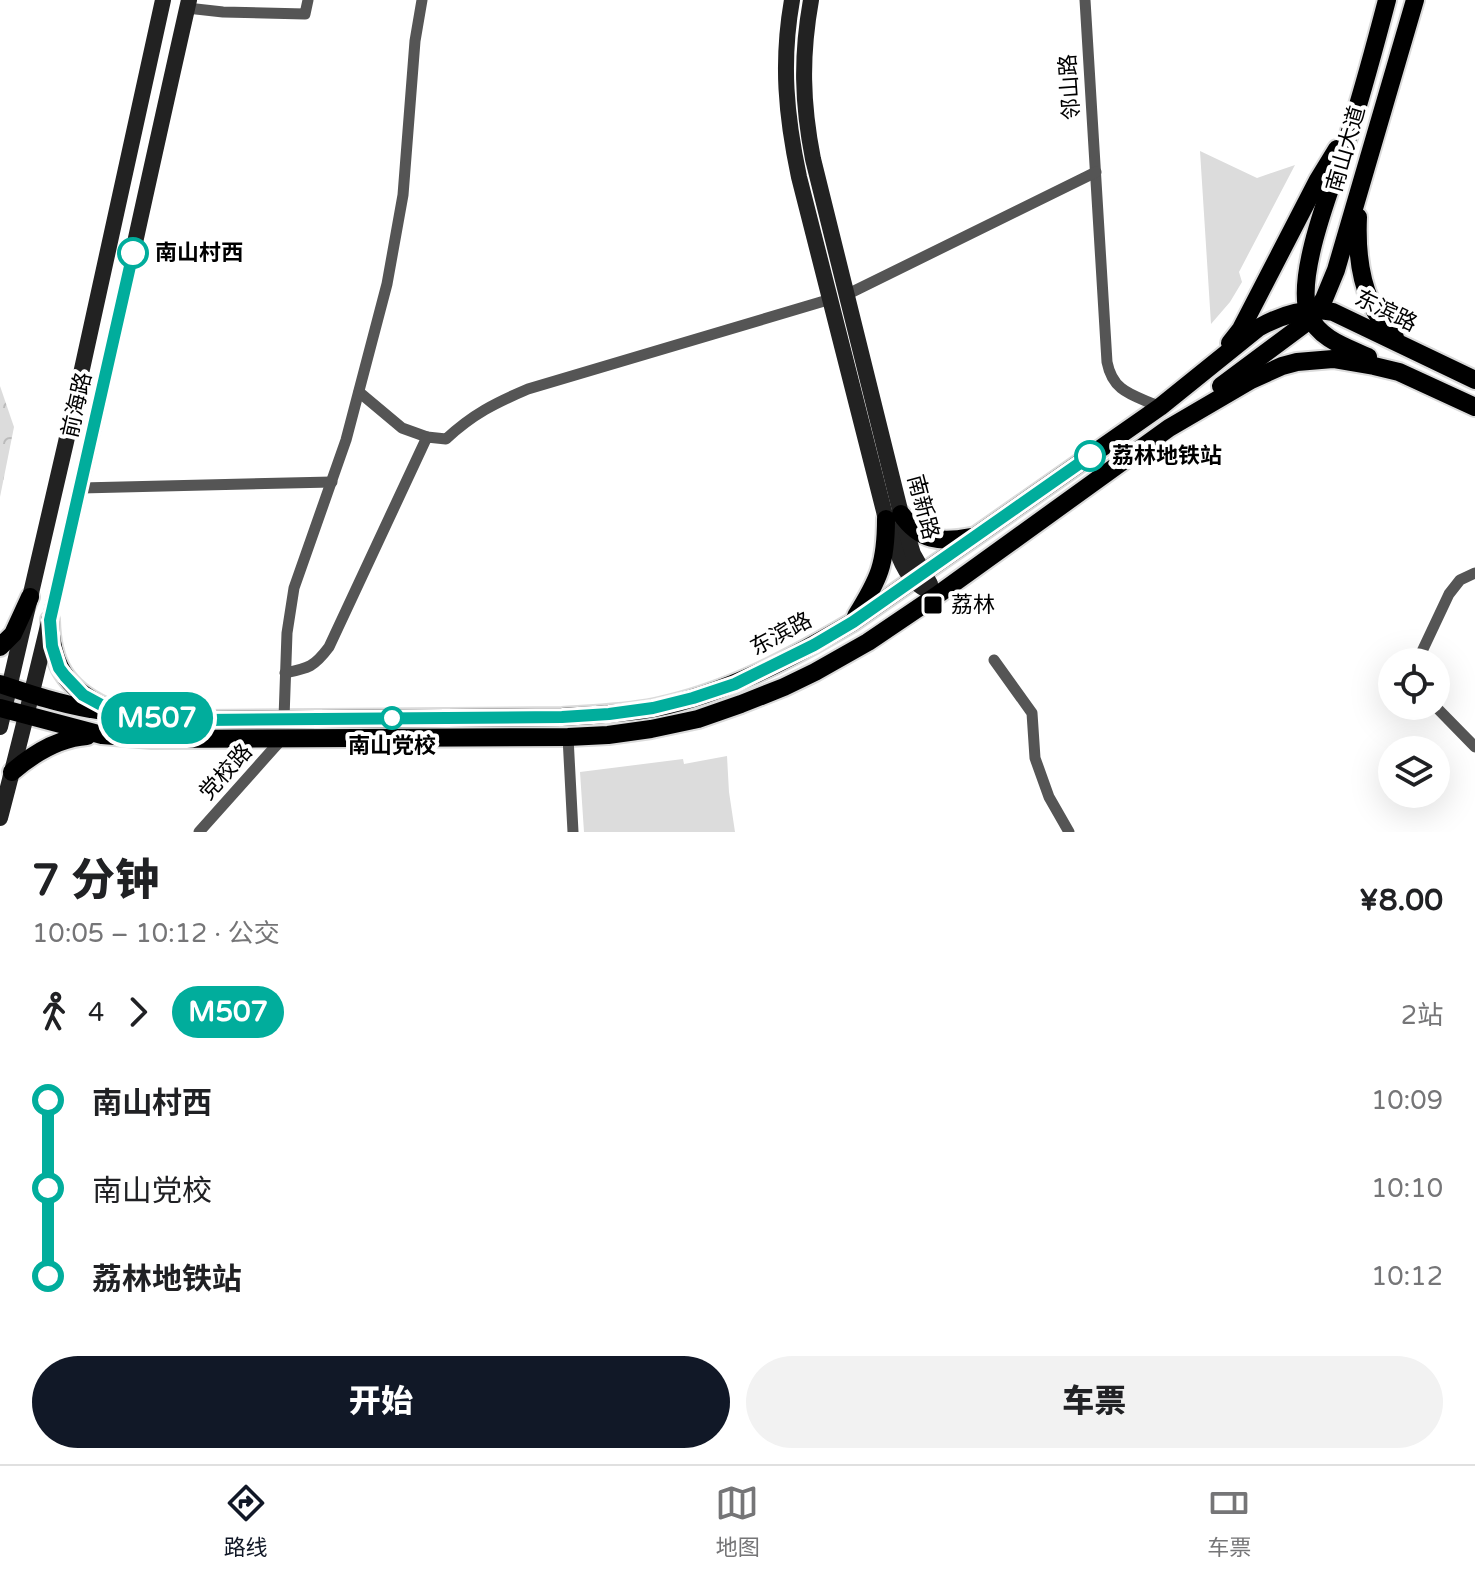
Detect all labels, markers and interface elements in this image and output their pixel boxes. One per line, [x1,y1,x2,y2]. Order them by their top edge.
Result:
street label: 邻山路 [1055,53,1085,121]
street label: 南山大道 [1321,103,1371,195]
marker: 南山村西 [118,238,148,268]
place label: 南山村西 [155,240,243,266]
street label: 东滨路 [1351,285,1421,337]
street label: 前海路 [57,370,97,440]
marker: 荔林地铁站 [1075,441,1105,471]
place label: 荔林地铁站 [1112,443,1222,469]
street label: 南新路 [902,472,944,542]
place label: 荔林 [951,592,995,618]
marker: 荔林 [922,594,944,616]
street label: 东滨路 [746,607,816,661]
map controls [1378,648,1450,808]
button: locate [1378,648,1450,720]
line badge: M507 [101,692,213,744]
text: M507 [117,701,197,735]
marker: 南山党校 [381,707,403,729]
place label: 南山党校 [348,733,436,759]
button: layers [1378,736,1450,808]
street label: 党校路 [194,739,258,805]
text: 7 分钟 [32,855,159,908]
text: ¥8.00 [1359,882,1443,919]
text: 10:05 – 10:12 · 公交 [32,918,280,949]
icon: walk [32,990,76,1034]
icon: forward [116,990,160,1034]
text: M507 [188,995,268,1029]
text: 4 [88,997,104,1028]
text: 2站 [1401,1000,1443,1031]
text: 南山村西 [92,1085,212,1122]
text: 10:09 [1371,1085,1443,1116]
text: 南山党校 [92,1173,212,1210]
text: 10:10 [1371,1173,1443,1204]
text: 荔林地铁站 [92,1261,242,1298]
text: 10:12 [1371,1261,1443,1292]
button: 开始 [32,1356,730,1448]
button: 车票 [746,1356,1443,1448]
tab: 路线 [224,1481,268,1561]
tab: 地图 [715,1481,759,1561]
tab: 车票 [1207,1481,1251,1561]

